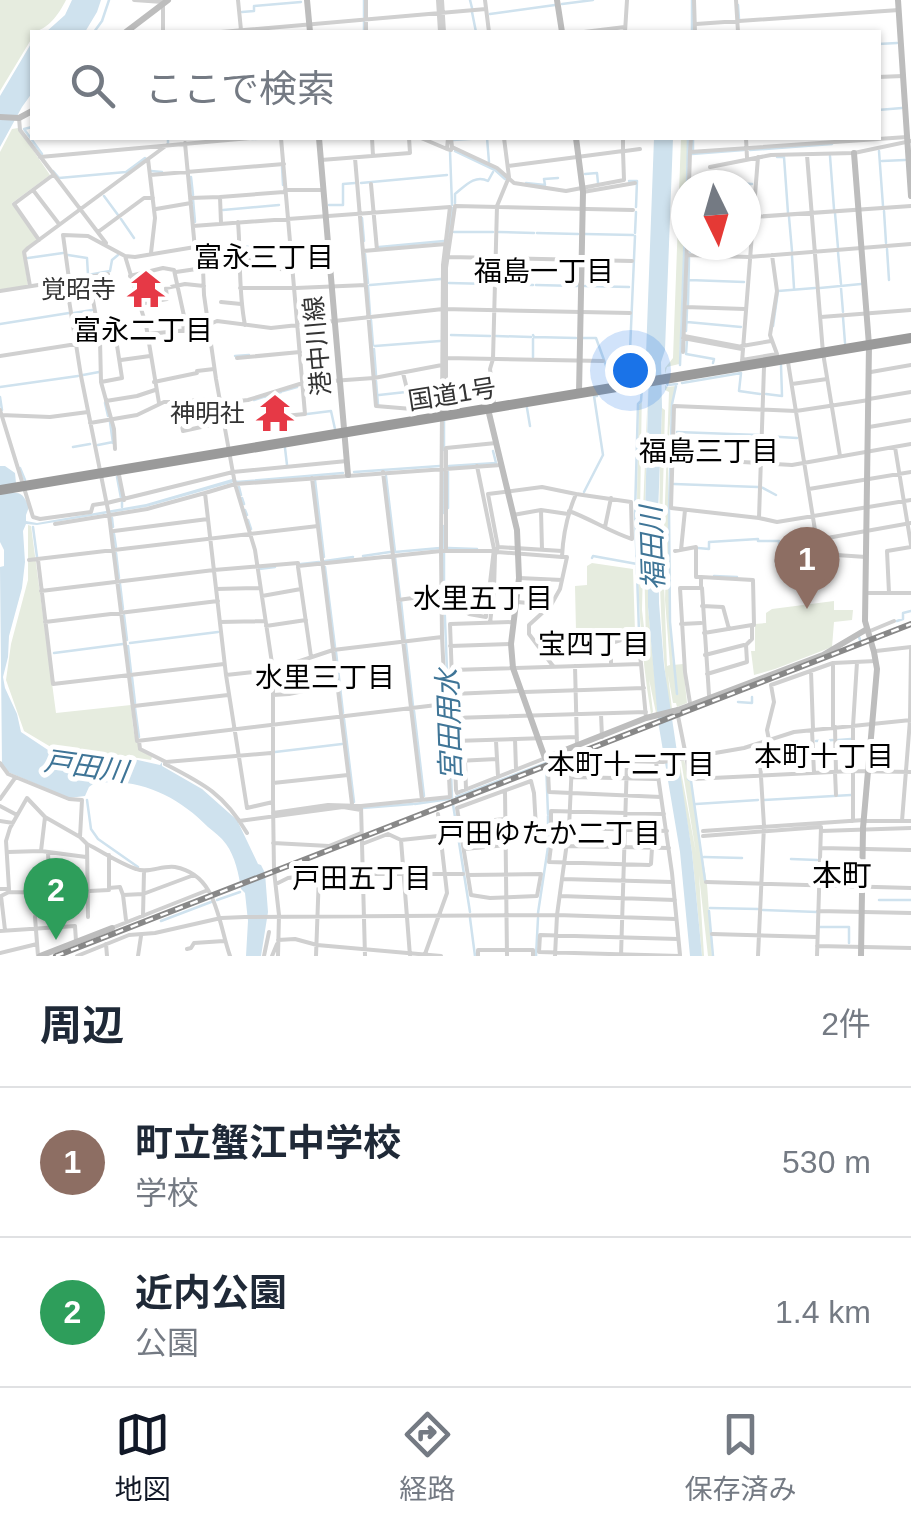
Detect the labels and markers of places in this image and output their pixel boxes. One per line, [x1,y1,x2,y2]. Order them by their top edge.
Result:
temple icon: 覚昭寺 [125,268,167,310]
place label: 覚昭寺 [41,275,116,303]
temple icon: 神明社 [254,392,296,434]
place label: 神明社 [170,399,245,427]
pin: 1 [774,526,840,609]
pin: 2 [23,858,88,940]

